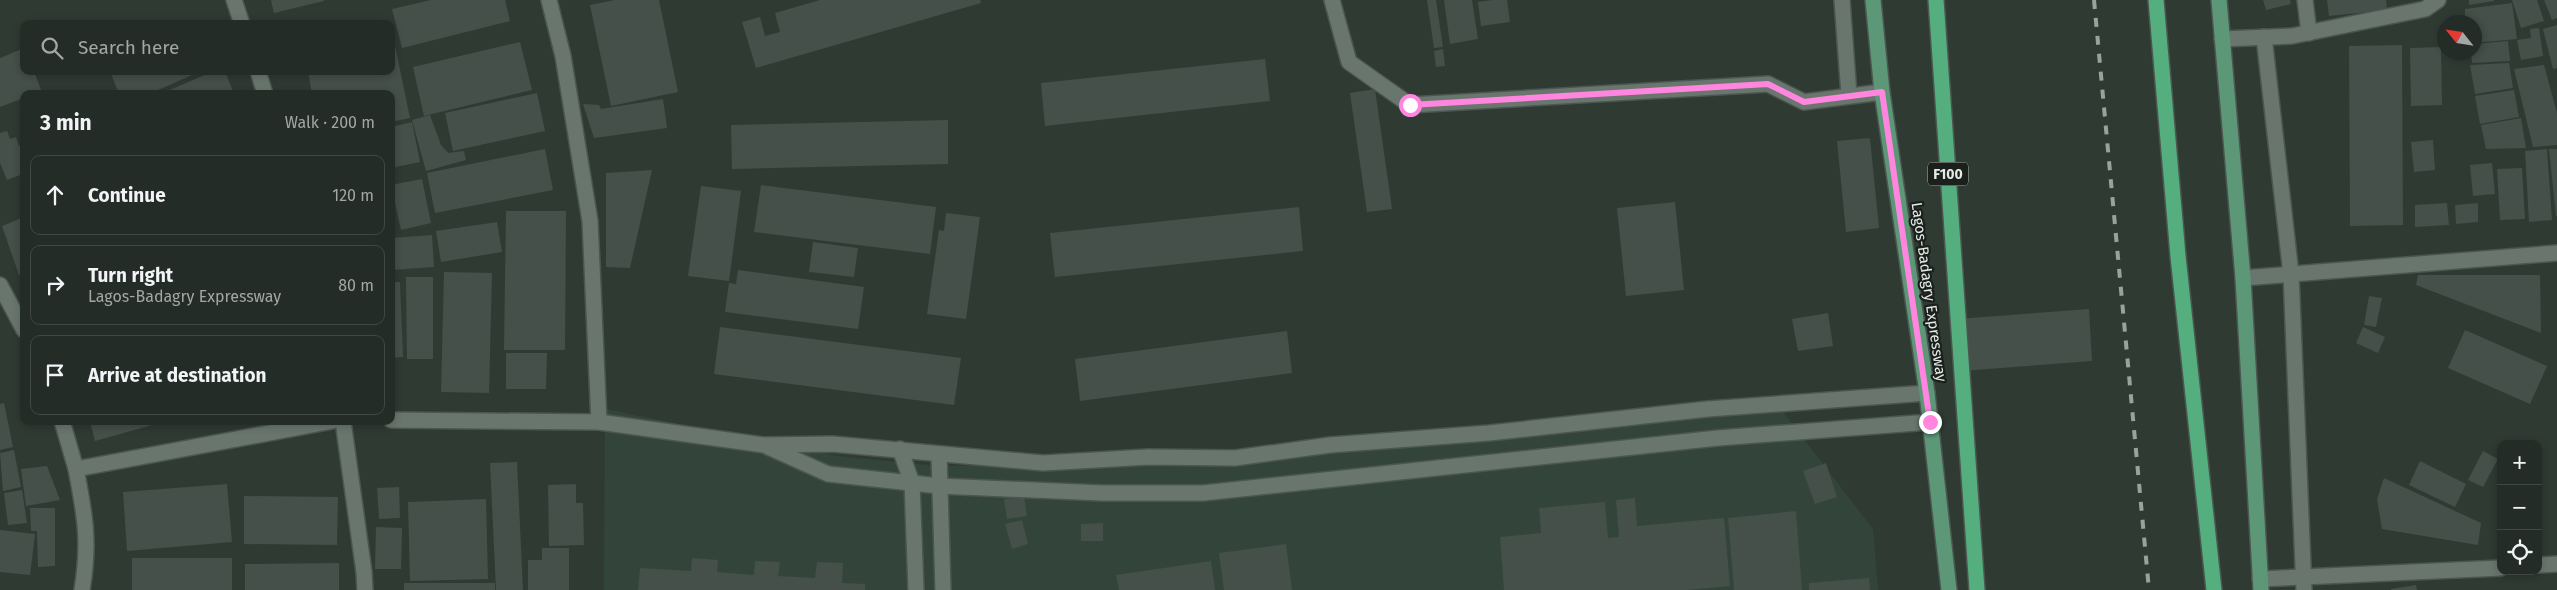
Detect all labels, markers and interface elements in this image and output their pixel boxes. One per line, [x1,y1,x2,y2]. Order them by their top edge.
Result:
north arrow [2437,15,2482,60]
search box [20,20,395,75]
icon: search [38,34,66,62]
text: Search here [78,36,179,59]
route start [1399,94,1422,117]
text: 3 min [40,110,92,136]
text: Walk · 200 m [285,113,375,132]
road number: F100 [1928,162,1968,185]
icon: ahead [41,181,69,209]
text: Continue [88,184,166,207]
text: 120 m [332,186,374,205]
street label: Lagos-Badagry Expressway [1907,201,1951,384]
text: Turn right [88,264,173,287]
icon: right [41,271,69,299]
text: 80 m [338,276,374,295]
text: Lagos-Badagry Expressway [88,287,281,306]
icon: arrive [41,361,69,389]
text: Arrive at destination [88,364,267,387]
route end [1919,411,1942,434]
map controls [2497,440,2542,575]
button: + [2497,440,2542,485]
button: − [2497,485,2542,530]
button: locate [2497,530,2542,575]

